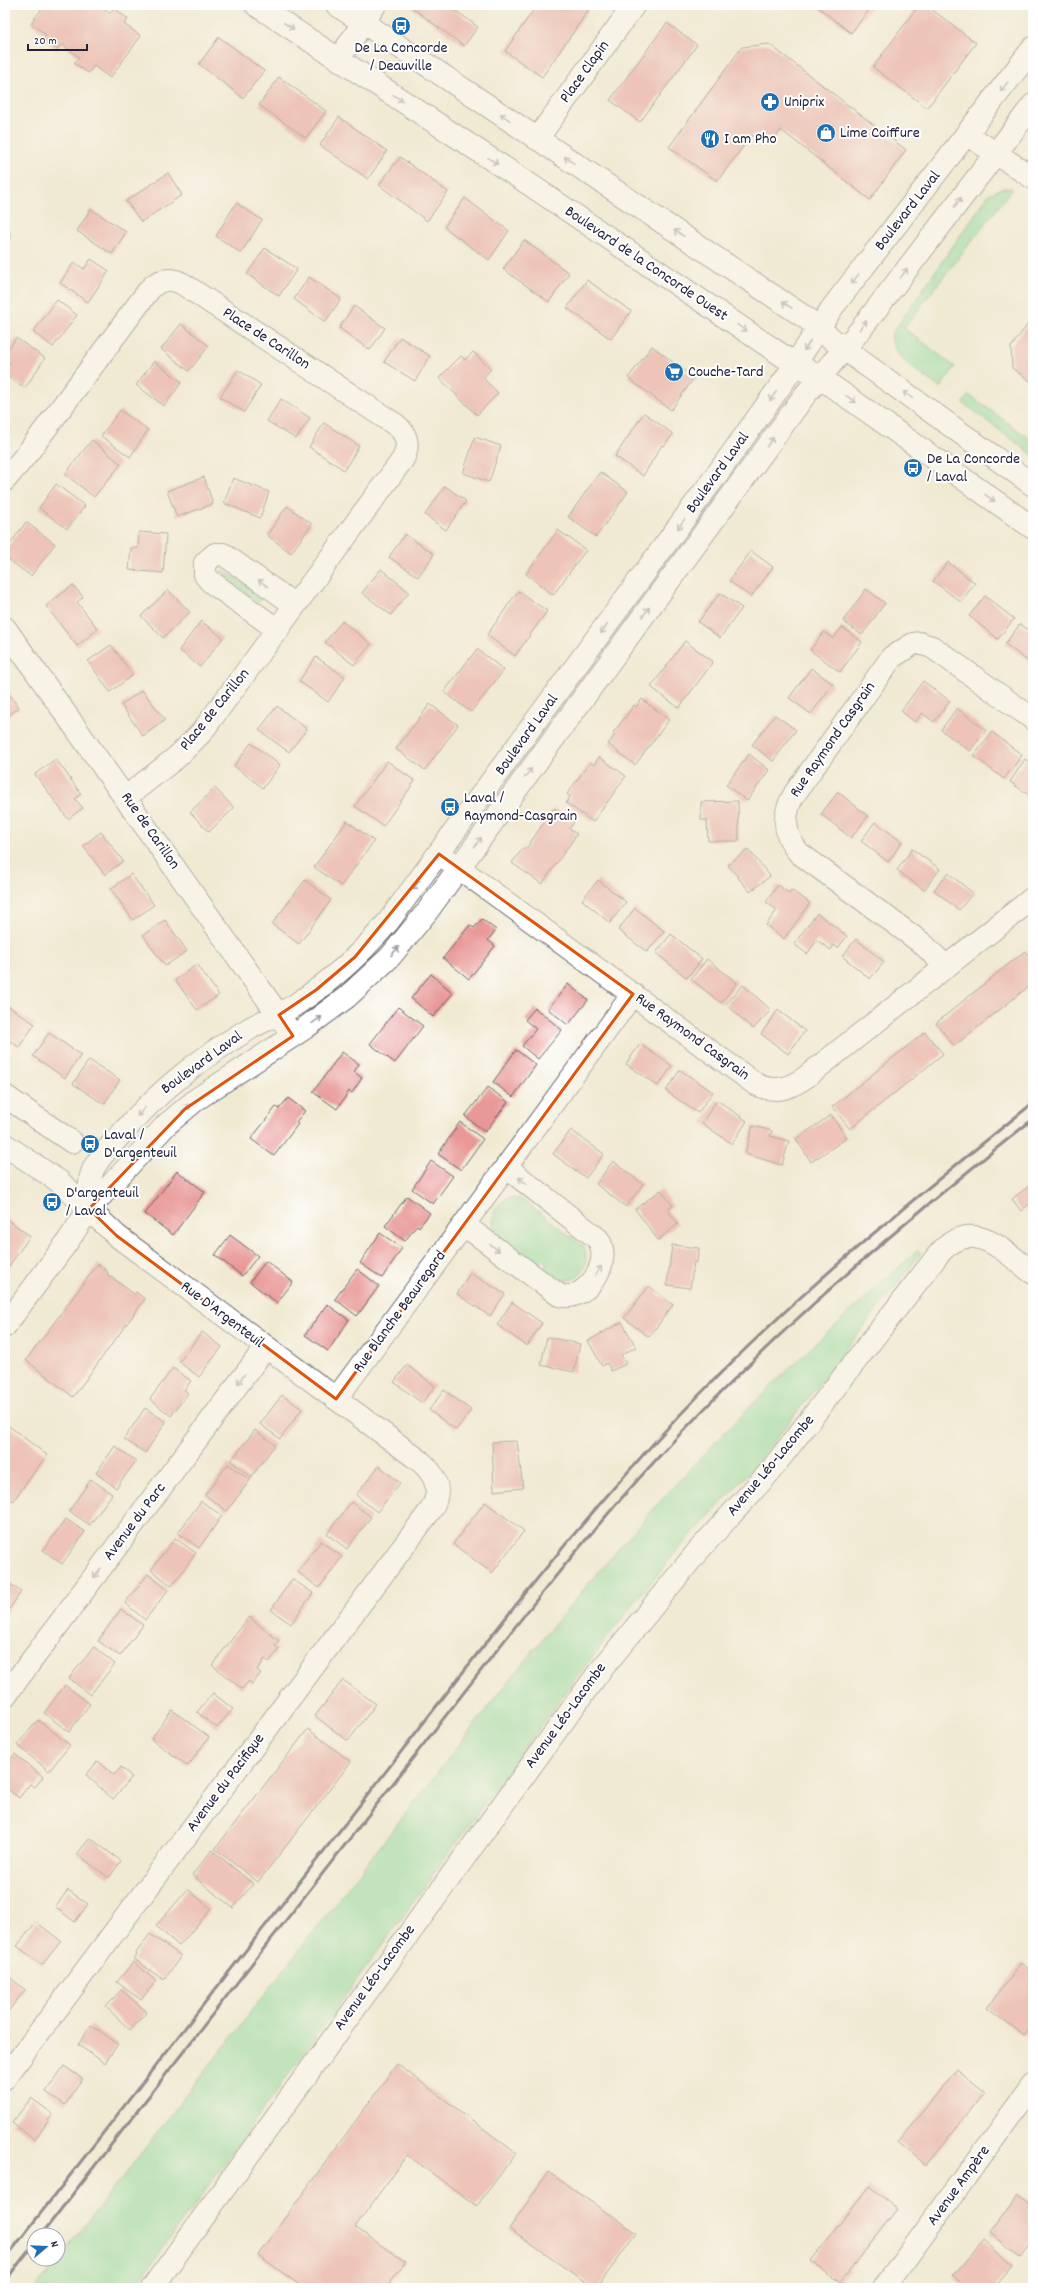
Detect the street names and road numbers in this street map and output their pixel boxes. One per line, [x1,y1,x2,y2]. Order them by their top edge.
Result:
street label: Place Clapin [554,36,616,108]
street label: Boulevard Laval [869,166,947,256]
street label: Boulevard de la Concorde Ouest [560,201,732,327]
street label: Place de Carillon [218,302,314,376]
street label: Boulevard Laval [681,427,756,518]
street label: Place de Carillon [174,664,256,756]
street label: Rue Raymond Casgrain [784,677,882,803]
street label: Boulevard Laval [490,689,565,780]
street label: Rue de Carillon [115,788,185,874]
street label: Rue Raymond Casgrain [630,988,754,1086]
street label: Boulevard Laval [157,1025,248,1100]
street label: Rue Blanche Beauregard [348,1246,452,1378]
street label: Rue D'Argenteuil [175,1276,269,1354]
street label: Avenue Léo-Lacombe [722,1410,820,1522]
street label: Avenue du Parc [98,1478,172,1566]
street label: Avenue Léo-Lacombe [520,1658,612,1774]
street label: Avenue du Pacifique [181,1729,271,1837]
street label: Avenue Léo-Lacombe [329,1920,421,2036]
street label: Avenue Ampère [922,2141,996,2231]

